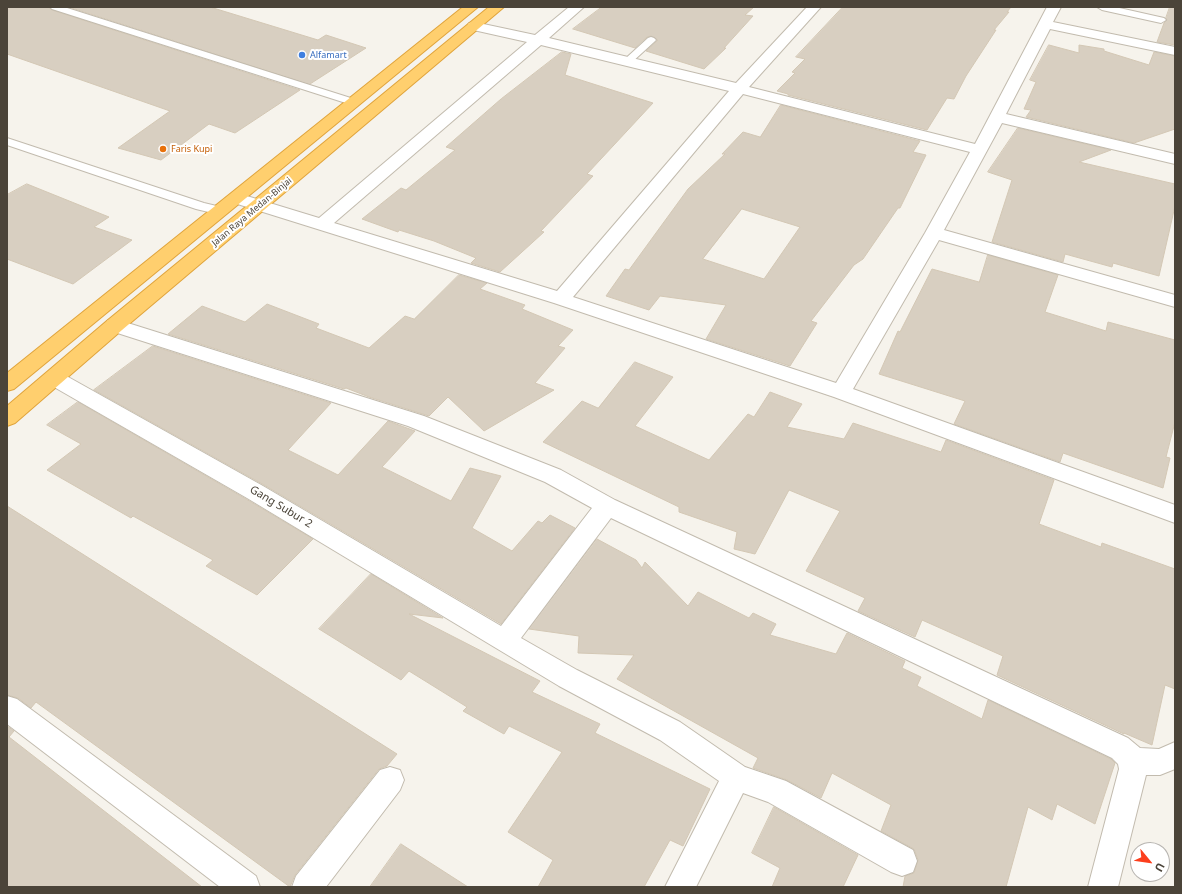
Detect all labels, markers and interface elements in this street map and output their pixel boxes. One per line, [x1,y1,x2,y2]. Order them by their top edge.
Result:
marker: Alfamart [297,50,307,60]
place label: Alfamart [310,50,347,60]
marker: Faris Kupi [158,144,168,154]
place label: Faris Kupi [171,144,212,154]
street label: Jalan Raya Medan-Binjai [210,175,294,249]
street label: Gang Subur 2 [247,483,315,531]
north arrow [1130,842,1170,882]
text: U [1151,860,1169,875]

